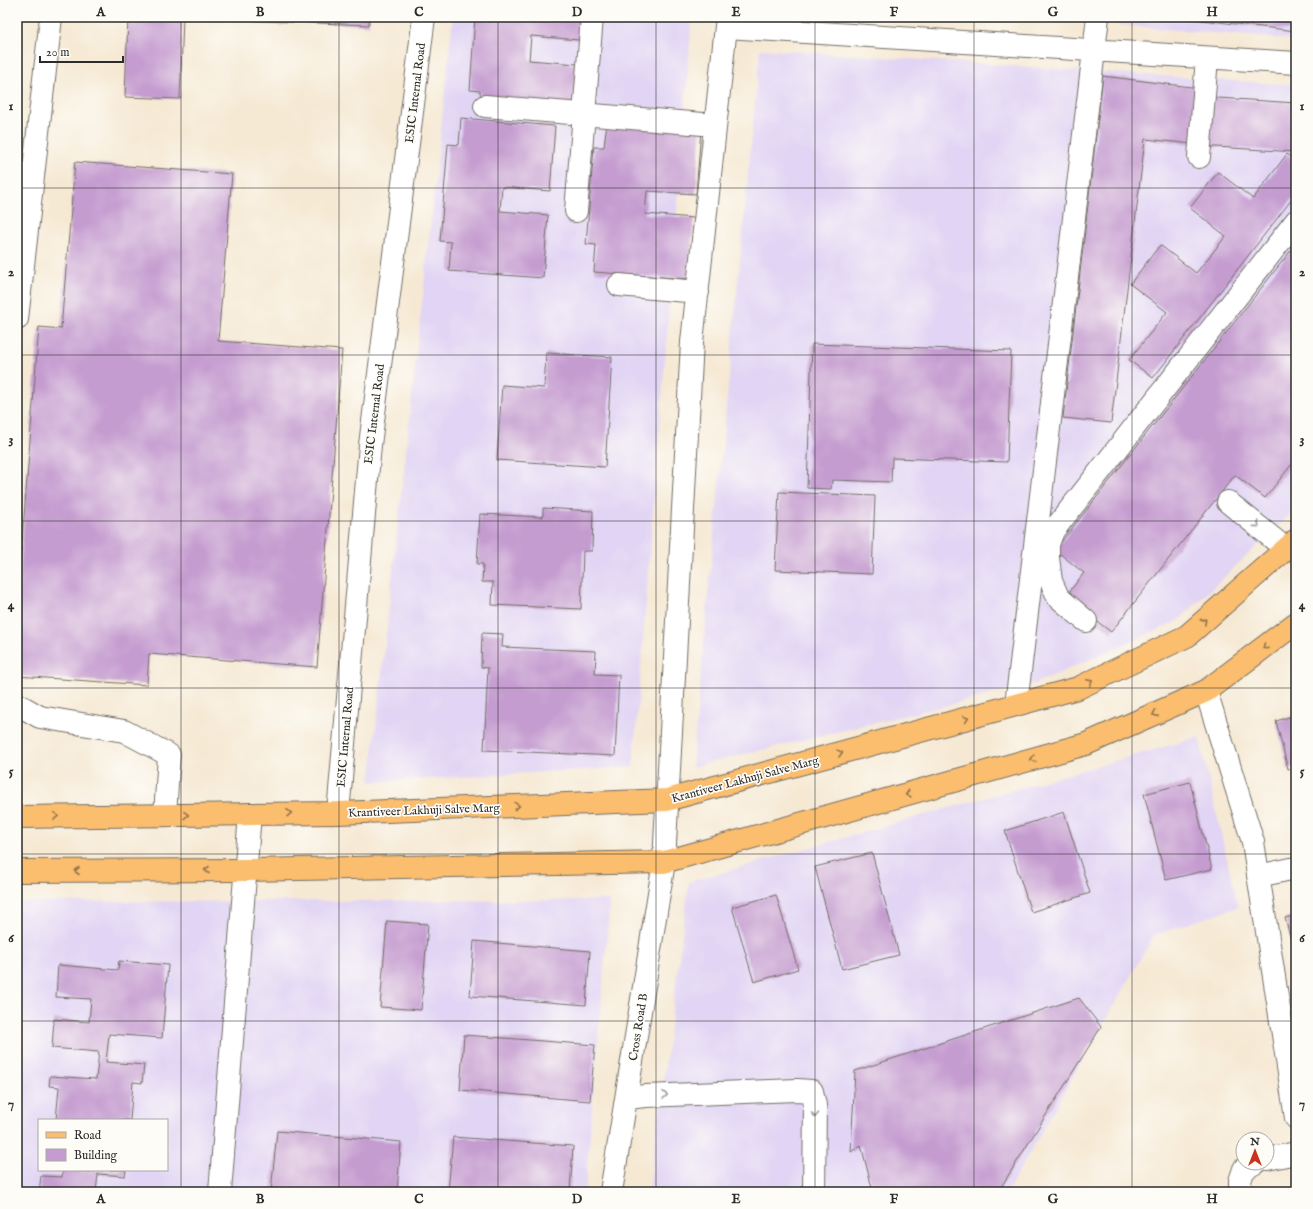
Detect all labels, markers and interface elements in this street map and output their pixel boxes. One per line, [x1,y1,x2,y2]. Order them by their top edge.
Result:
text: A [96,4,107,21]
text: B [256,4,265,21]
text: C [414,4,424,21]
text: D [572,4,583,21]
text: E [731,4,741,21]
text: F [890,4,899,21]
text: G [1048,4,1059,21]
text: H [1206,4,1218,21]
scale bar [40,38,123,64]
street label: ESIC Internal Road [402,41,429,144]
text: 20 m [46,45,69,60]
text: 1 [9,98,14,115]
text: 1 [1300,98,1305,115]
text: 2 [8,264,14,281]
text: 2 [1299,264,1305,281]
street label: ESIC Internal Road [361,362,388,465]
text: 3 [9,431,14,448]
text: 3 [1300,431,1305,448]
one-way arrow [1252,521,1260,528]
text: 4 [8,597,15,614]
text: 4 [1299,597,1306,614]
one-way arrow [1199,618,1207,625]
one-way arrow [1262,642,1269,649]
one-way arrow [1086,679,1093,687]
street label: ESIC Internal Road [334,686,357,788]
one-way arrow [1151,709,1159,717]
one-way arrow [962,715,969,724]
one-way arrow [836,749,843,758]
street label: Krantiveer Lakhuji Salve Marg [670,752,821,806]
one-way arrow [1030,754,1037,763]
text: 5 [9,763,14,780]
text: 5 [1300,763,1305,780]
one-way arrow [905,789,912,798]
street label: Krantiveer Lakhuji Salve Marg [348,800,501,821]
one-way arrow [514,802,520,810]
one-way arrow [286,809,292,818]
one-way arrow [183,810,189,819]
one-way arrow [53,812,59,820]
one-way arrow [204,866,210,874]
one-way arrow [74,867,80,875]
text: 6 [8,930,14,947]
text: 6 [1299,930,1305,947]
street label: Cross Road B [626,992,651,1062]
one-way arrow [662,1091,668,1099]
text: 7 [8,1096,14,1113]
text: 7 [1299,1096,1305,1113]
one-way arrow [811,1112,819,1118]
legend [38,1119,168,1171]
text: Road [74,1128,102,1143]
north arrow [1235,1131,1275,1171]
text: N [1249,1135,1260,1149]
text: Building [74,1148,118,1163]
text: A [96,1191,107,1208]
text: B [256,1191,265,1208]
text: C [414,1191,424,1208]
text: D [572,1191,583,1208]
text: E [731,1191,741,1208]
text: F [890,1191,899,1208]
text: G [1048,1191,1059,1208]
text: H [1206,1191,1218,1208]

